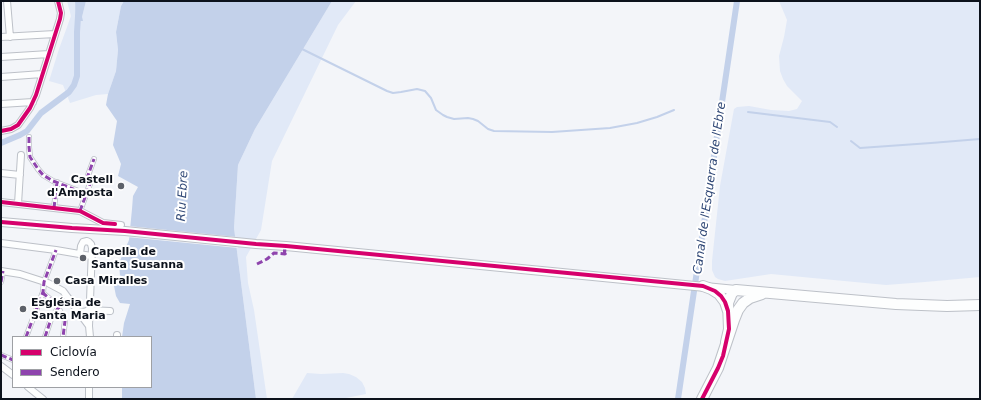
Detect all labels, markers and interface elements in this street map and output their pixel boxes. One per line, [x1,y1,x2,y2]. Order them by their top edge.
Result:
water label: Canal de l'Esquerra de l'Ebre [691,101,729,275]
water label: Riu Ebre [174,170,192,222]
place label: Castell d'Amposta [47,173,113,199]
marker: Castell d'Amposta [116,181,126,191]
place label: Capella de Santa Susanna [91,245,183,271]
marker: Capella de Santa Susanna [78,253,88,263]
place label: Casa Miralles [65,274,147,288]
marker: Casa Miralles [52,276,62,286]
place label: Església de Santa Maria [31,296,106,322]
marker: Església de Santa Maria [18,304,28,314]
legend [12,336,152,388]
text: Ciclovía [50,345,97,359]
text: Sendero [50,365,100,379]

